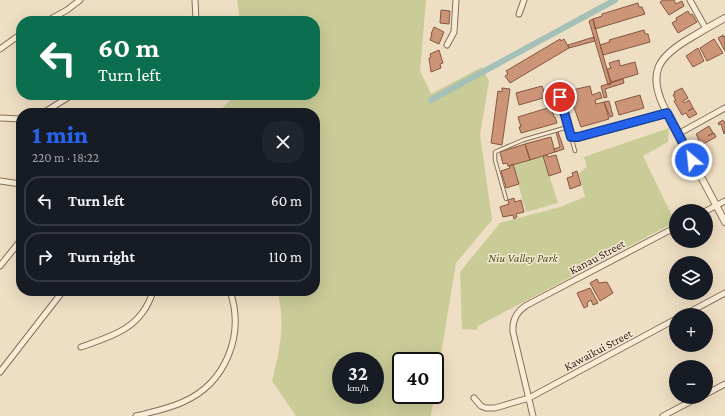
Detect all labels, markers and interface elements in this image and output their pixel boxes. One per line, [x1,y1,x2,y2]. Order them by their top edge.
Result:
icon: left [32,32,84,84]
text: 60 m [98,32,159,63]
text: Turn left [98,65,161,85]
pin [543,80,577,114]
icon: arrive [549,86,571,108]
text: 1 min [32,121,88,148]
button: close [262,121,304,163]
position arrow [671,139,713,181]
text: 220 m · 18:22 [32,150,99,165]
icon: left [34,190,56,212]
text: Turn left [68,193,124,209]
text: 60 m [271,193,302,209]
map controls [669,204,713,404]
button: search [669,204,713,248]
street label: Kanau Street [567,236,628,278]
icon: right [34,246,56,268]
text: Turn right [68,249,135,265]
text: 110 m [269,249,302,265]
park label: Niu Valley Park [488,251,559,265]
button: layers [669,256,713,300]
button: + [669,308,713,352]
street label: Kawaikui Street [561,326,635,374]
speed limit sign: 40 [392,352,444,404]
button: − [669,360,713,404]
text: 32 [348,362,368,384]
text: km/h [347,382,369,393]

